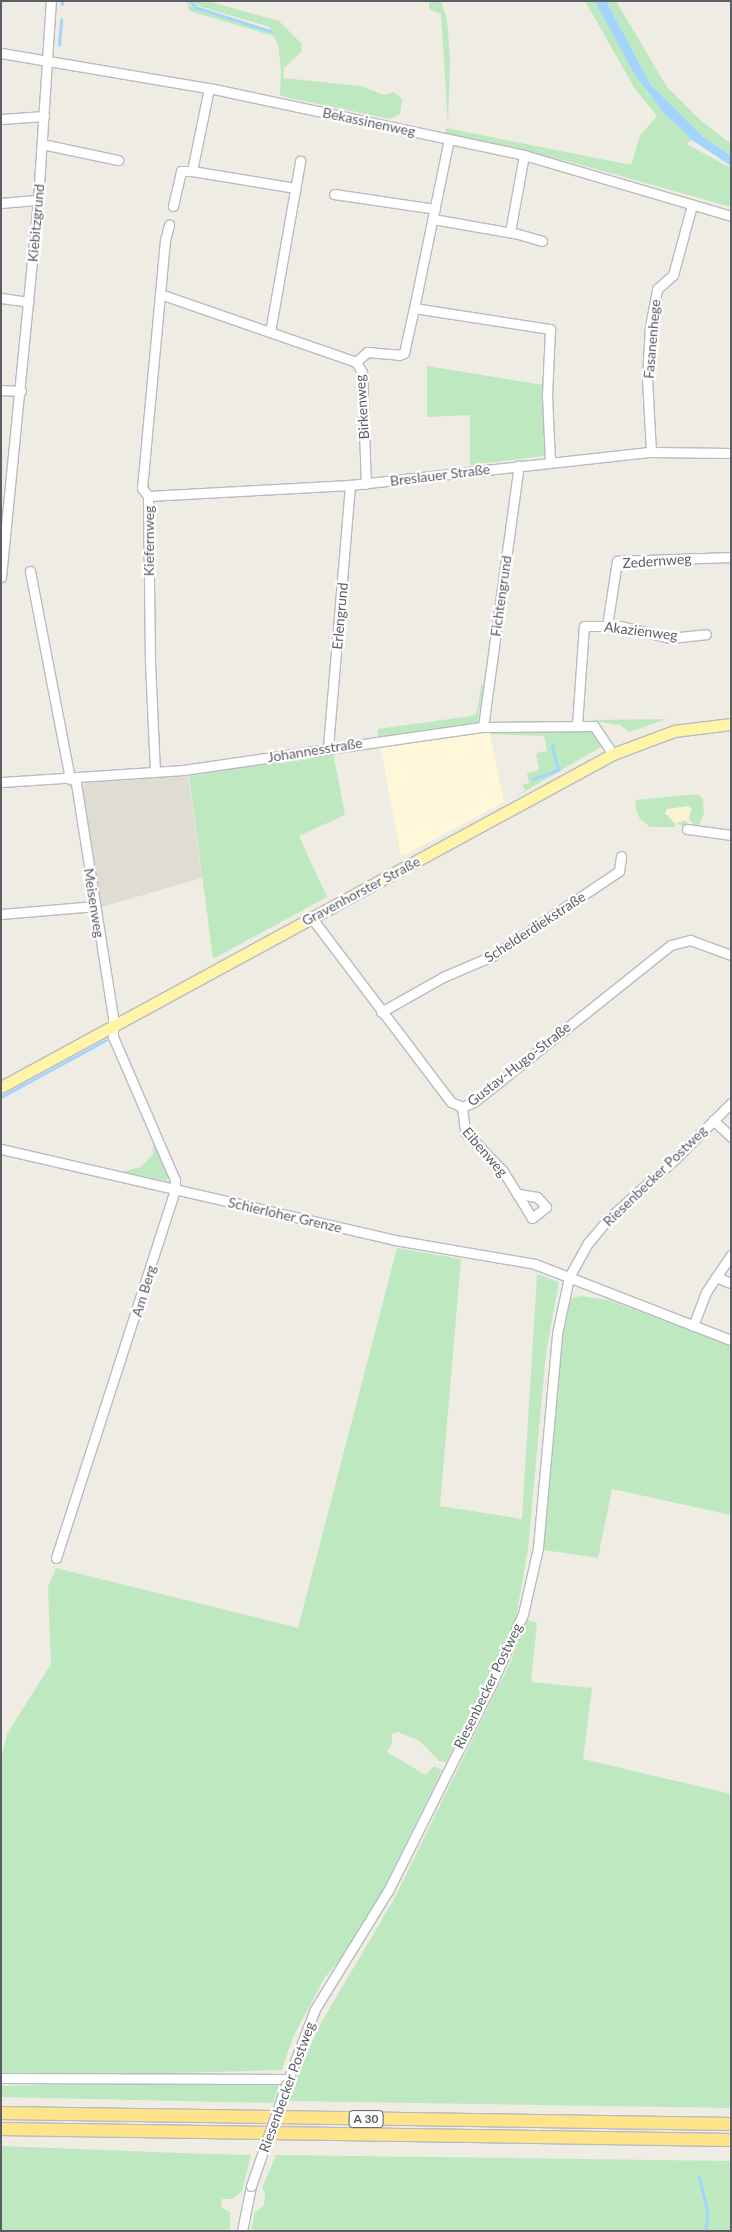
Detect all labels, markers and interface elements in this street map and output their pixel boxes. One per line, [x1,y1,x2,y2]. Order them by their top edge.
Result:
street label: Bekassinenweg [321,104,417,140]
street label: Kiebitzgrund [24,183,48,263]
street label: Fasanenhege [640,299,664,379]
street label: Birkenweg [351,374,373,440]
street label: Breslauer Straße [389,461,491,489]
street label: Kiefernweg [141,506,157,576]
street label: Zedernweg [622,550,692,572]
street label: Fichtengrund [487,554,515,638]
street label: Erlengrund [329,582,351,650]
street label: Akazienweg [603,618,679,644]
street label: Johannesstraße [266,734,364,766]
street label: Gravenhorster Straße [299,853,423,929]
street label: Meisenweg [80,867,108,939]
street label: Schelderdiekstraße [481,888,589,966]
street label: Gustav-Hugo-Straße [464,1018,574,1110]
street label: Riesenbecker Postweg [600,1122,710,1230]
street label: Eibenweg [459,1124,511,1180]
street label: Schierloher Grenze [226,1194,344,1236]
street label: Am Berg [128,1263,160,1319]
street label: Riesenbecker Postweg [450,1620,526,1752]
street label: Riesenbecker Postweg [256,2019,318,2155]
road number: A 30 [347,2110,385,2128]

